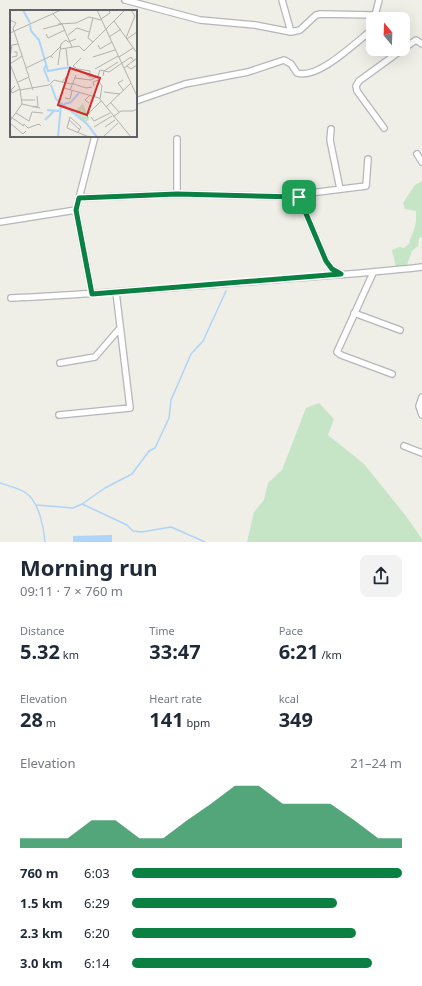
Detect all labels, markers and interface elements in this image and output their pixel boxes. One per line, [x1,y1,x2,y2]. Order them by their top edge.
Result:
inset map [10,10,137,137]
north arrow [366,12,410,56]
map controls [366,12,410,56]
pin [282,180,316,214]
icon: arrive [288,186,310,208]
text: Morning run [20,552,158,582]
button: share [360,555,402,597]
text: 09:11 · 7 × 760 m [20,582,123,600]
text: Distance [20,623,65,638]
text: Time [149,623,175,638]
text: Pace [279,623,303,638]
text: 5.32 [20,638,60,665]
text: 33:47 [149,638,201,665]
text: 6:21 [279,638,319,665]
text: km [60,647,79,662]
text: /km [319,647,342,662]
text: Elevation [20,691,67,706]
text: Heart rate [149,691,202,706]
text: kcal [279,691,299,706]
text: 28 [20,706,43,733]
text: 141 [149,706,184,733]
text: 349 [279,706,313,733]
text: m [43,715,56,730]
text: bpm [184,715,210,730]
text: Elevation [20,754,76,772]
text: 21–24 m [350,754,402,772]
text: 760 m [20,864,58,882]
text: 6:03 [84,864,110,882]
text: 1.5 km [20,894,63,912]
text: 6:29 [84,894,110,912]
text: 2.3 km [20,924,63,942]
text: 6:20 [84,924,110,942]
text: 3.0 km [20,954,63,972]
text: 6:14 [84,954,110,972]

